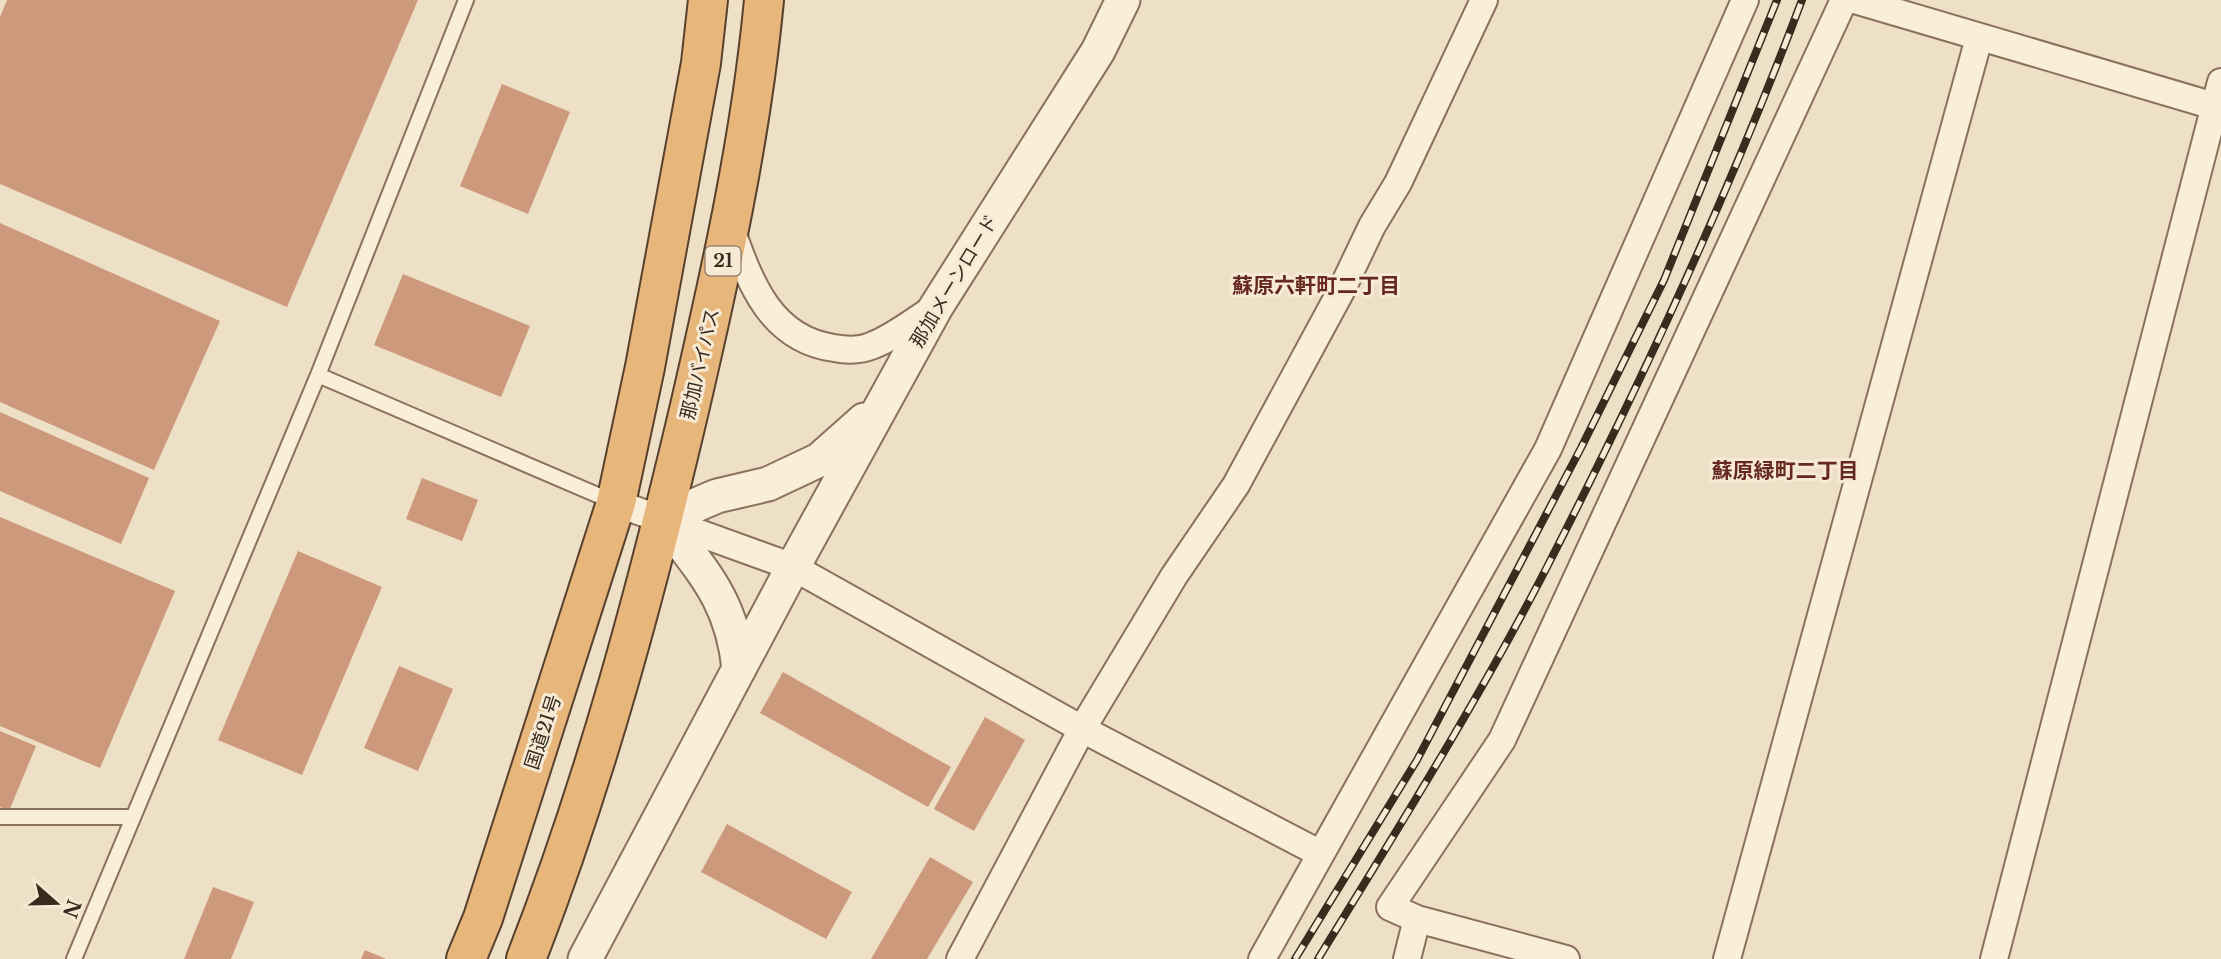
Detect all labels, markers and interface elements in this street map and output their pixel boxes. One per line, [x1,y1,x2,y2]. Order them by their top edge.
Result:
street label: 那加メーンロード [905,210,1003,352]
road number: 21 [706,246,740,276]
district label: 蘇原六軒町二丁目 [1232,273,1400,299]
street label: 那加バイパス [676,306,724,422]
district label: 蘇原緑町二丁目 [1712,458,1859,484]
street label: 国道21号 [520,692,566,772]
north arrow [21,868,91,938]
text: N [58,896,85,921]

